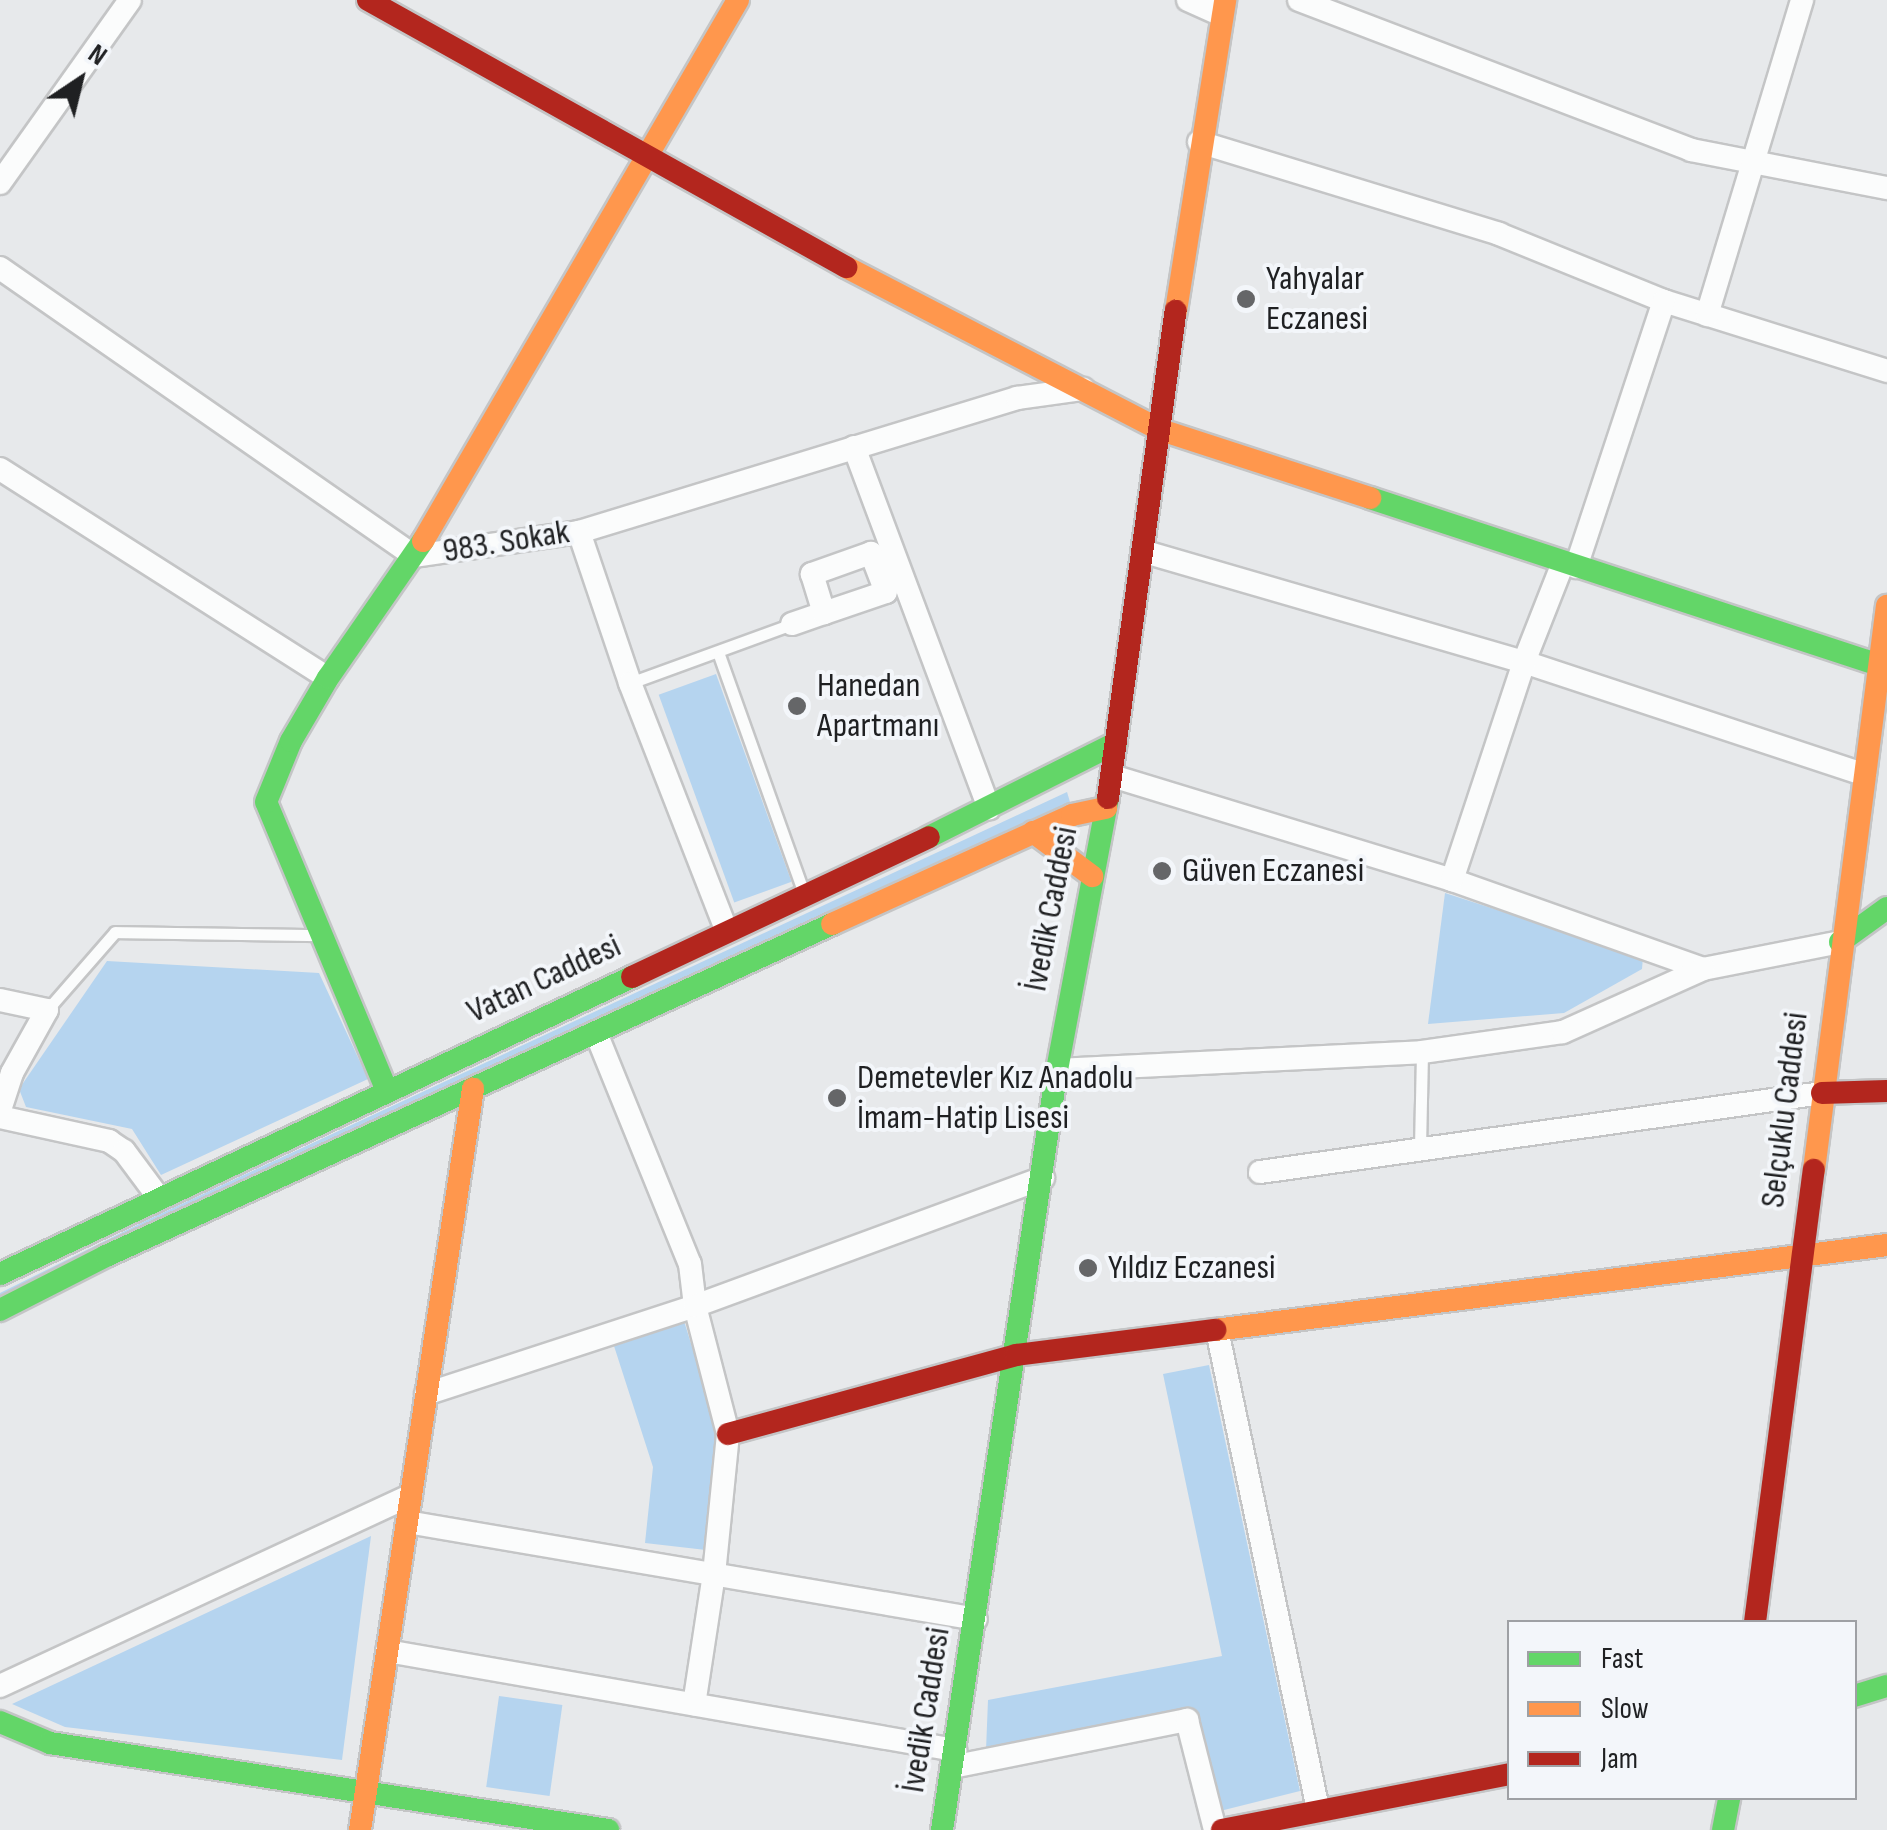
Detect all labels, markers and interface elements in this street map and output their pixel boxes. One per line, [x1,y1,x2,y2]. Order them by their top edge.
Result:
north arrow [30,30,130,130]
text: N [82,37,113,73]
place label: Yahyalar Eczanesi [1266,258,1368,340]
marker: Yahyalar Eczanesi [1235,288,1257,310]
street label: 983. Sokak [440,511,572,573]
place label: Hanedan Apartmanı [817,665,939,747]
marker: Hanedan Apartmanı [786,695,808,717]
street label: İvedik Caddesi [1014,823,1088,995]
place label: Güven Eczanesi [1182,850,1364,892]
marker: Güven Eczanesi [1151,860,1173,882]
street label: Vatan Caddesi [460,925,628,1033]
street label: Selçuklu Caddesi [1752,1010,1818,1210]
place label: Demetevler Kız Anadolu İmam-Hatip Lisesi [857,1057,1133,1139]
marker: Demetevler Kız Anadolu İmam-Hatip Lisesi [826,1087,848,1109]
place label: Yıldız Eczanesi [1108,1247,1276,1289]
marker: Yıldız Eczanesi [1077,1257,1099,1279]
legend [1507,1620,1857,1800]
street label: İvedik Caddesi [892,1624,960,1796]
text: Fast [1601,1641,1643,1677]
text: Slow [1601,1691,1649,1727]
text: Jam [1601,1741,1638,1777]

